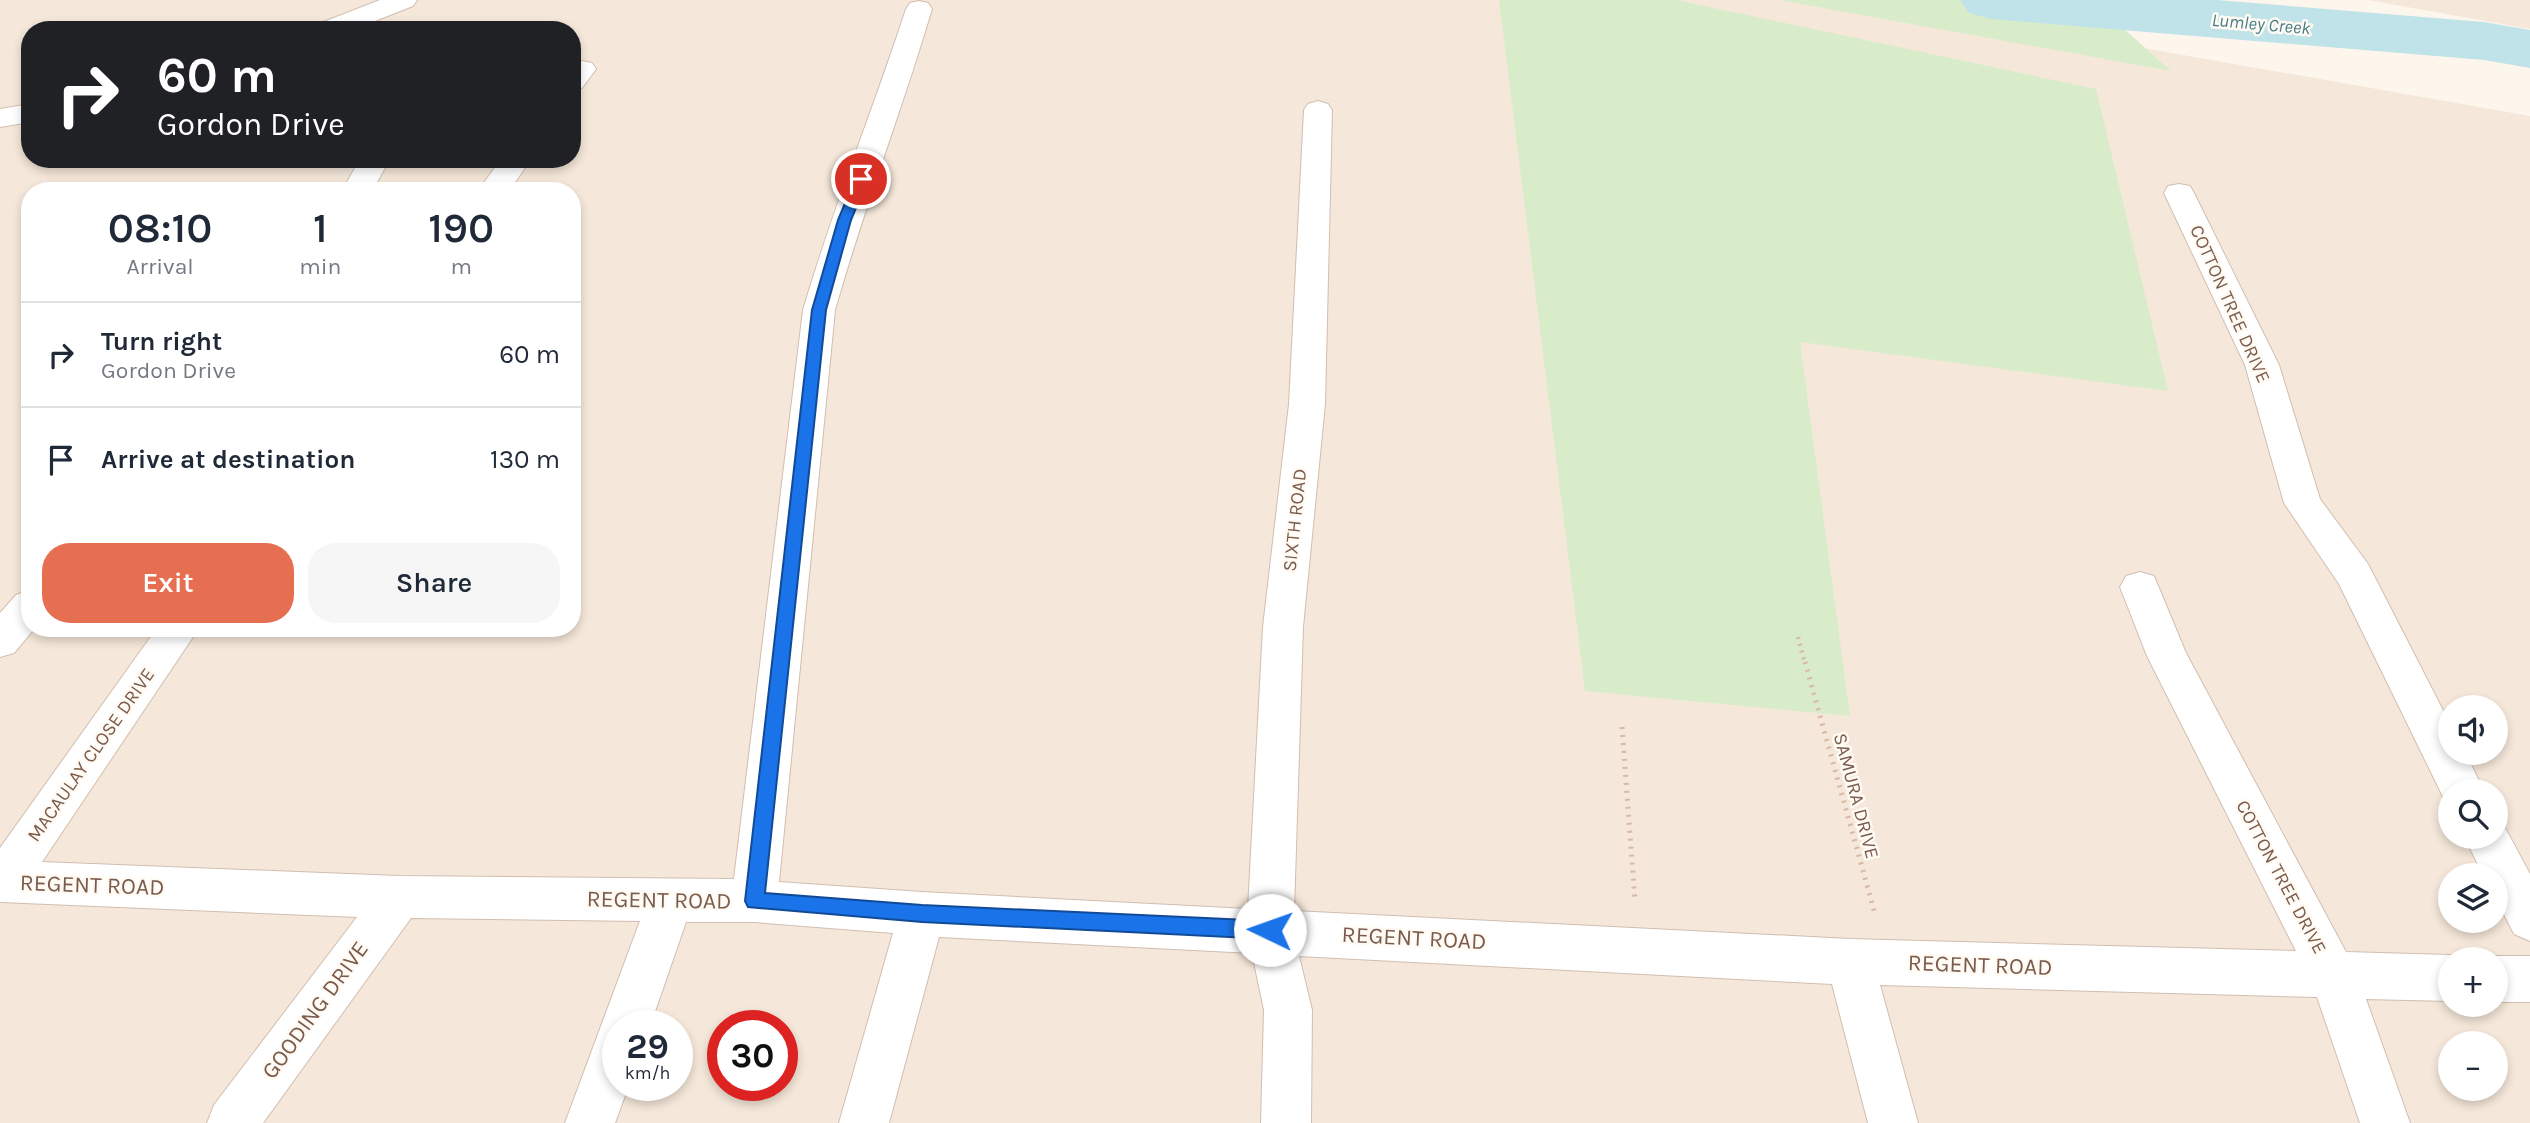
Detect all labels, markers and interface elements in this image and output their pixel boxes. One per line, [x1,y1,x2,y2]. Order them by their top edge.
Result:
water label: Lumley Creek [2211,9,2312,39]
text: 60 m [157,47,277,104]
icon: right [42,49,133,140]
text: Gordon Drive [157,106,345,143]
pin [831,149,891,209]
icon: arrive [842,160,880,198]
text: 08:10 [108,203,212,253]
text: 1 [313,203,328,253]
text: 190 [428,203,494,253]
street label: COTTON TREE DRIVE [2185,222,2275,386]
text: Arrival [126,253,194,280]
text: min [299,253,341,280]
text: m [450,253,472,280]
text: Turn right [101,326,222,357]
icon: right [42,336,80,374]
text: 60 m [499,339,560,370]
text: Gordon Drive [101,357,236,384]
icon: arrive [42,441,80,479]
text: Arrive at destination [101,444,355,475]
text: 130 m [490,444,560,475]
street label: SIXTH ROAD [1279,468,1311,572]
button: Exit [42,543,294,623]
button: Share [308,543,560,623]
street label: MACAULAY CLOSE DRIVE [23,664,159,846]
map controls [2438,695,2508,1101]
button: sound [2438,695,2508,765]
street label: SAMURA DRIVE [1829,731,1883,861]
button: search [2438,779,2508,849]
street label: COTTON TREE DRIVE [2231,797,2331,957]
button: layers [2438,863,2508,933]
street label: REGENT ROAD [19,869,165,901]
street label: REGENT ROAD [586,885,732,915]
position arrow [1233,893,1307,967]
street label: REGENT ROAD [1341,921,1487,955]
street label: GOODING DRIVE [256,936,374,1084]
button: + [2438,947,2508,1017]
street label: REGENT ROAD [1907,949,2053,981]
speed limit sign: 30 [707,1010,798,1101]
text: 29 [626,1026,669,1067]
button: − [2438,1031,2508,1101]
text: km/h [625,1062,670,1084]

